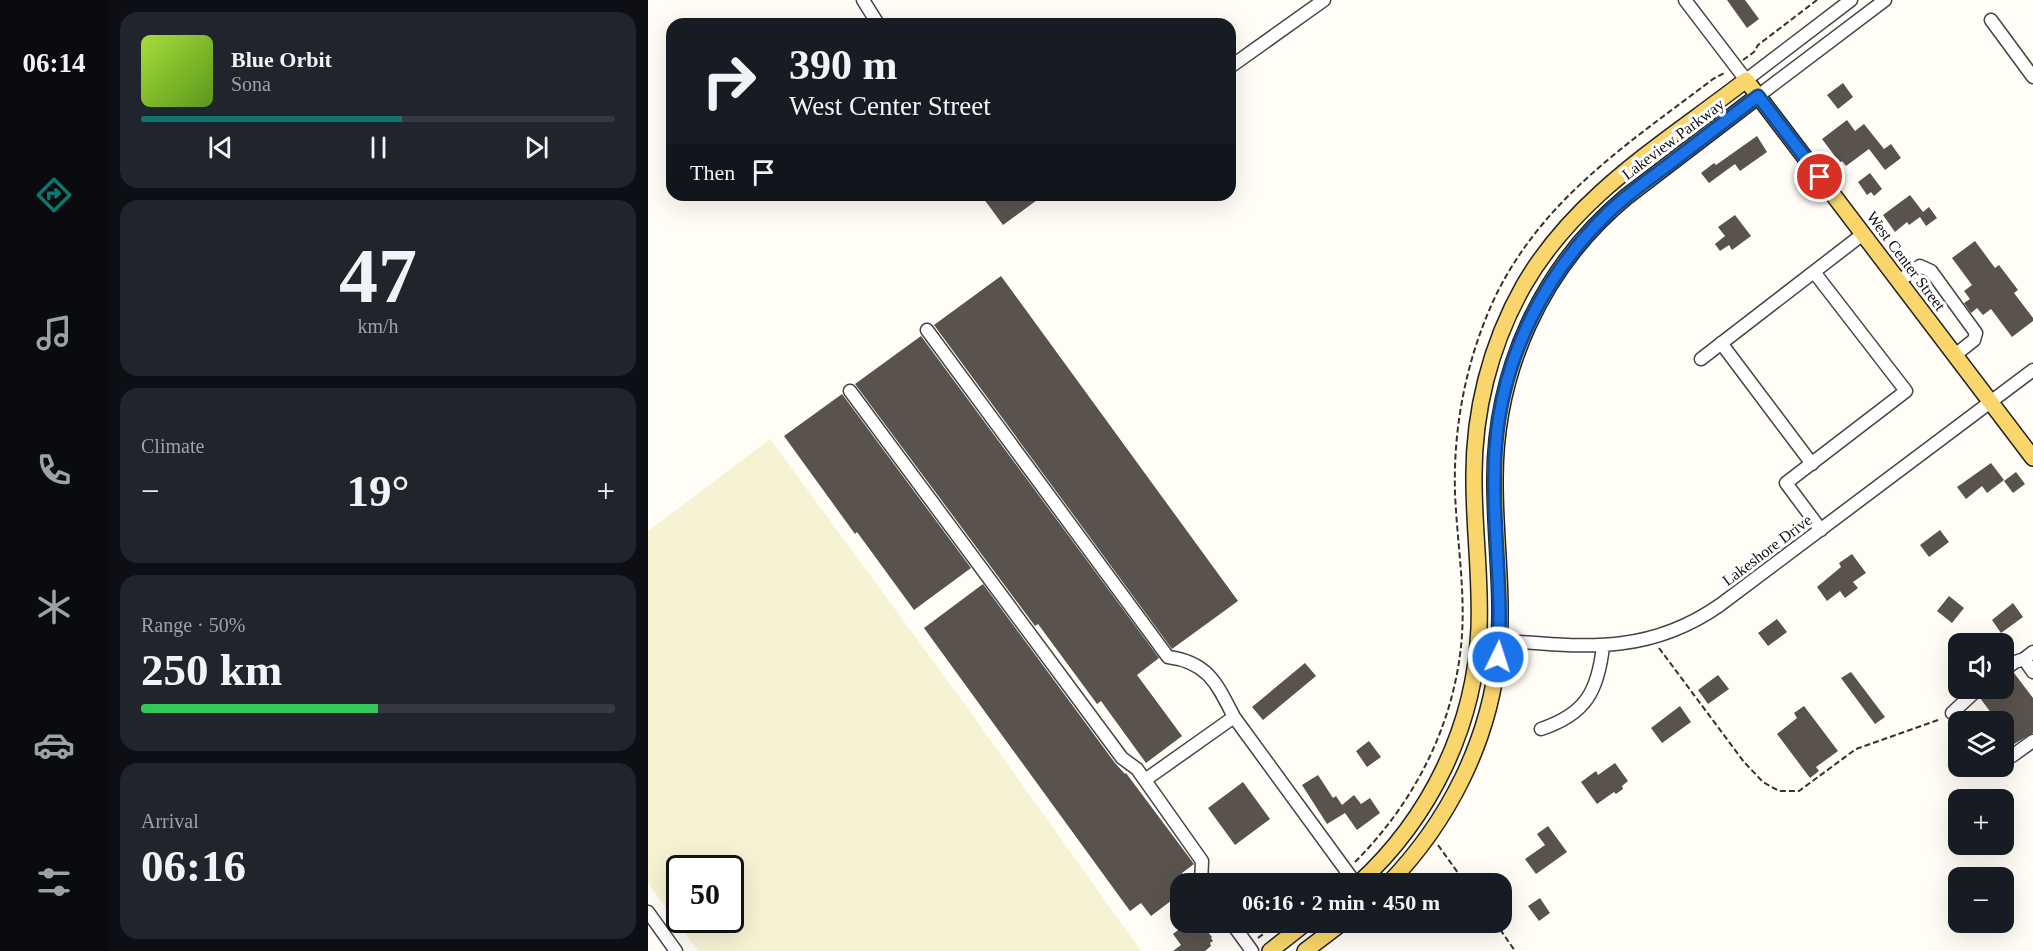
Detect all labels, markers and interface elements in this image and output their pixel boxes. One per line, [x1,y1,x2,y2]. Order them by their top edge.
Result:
icon: right [690,42,768,120]
text: 390 m [789,42,898,88]
text: Blue Orbit [231,47,332,72]
text: 06:14 [23,48,86,78]
text: Sona [231,73,271,95]
text: West Center Street [789,91,991,121]
street label: Lakeview Parkway [1619,95,1728,184]
icon: previous [204,131,237,164]
icon: pause [362,131,395,164]
icon: next [520,131,553,164]
pin [1794,151,1845,202]
icon: arrive [747,156,780,189]
text: Then [690,160,735,185]
icon: arrive [1803,160,1836,193]
icon: directions [33,174,75,216]
street label: West Center Street [1863,208,1949,314]
text: 47 [339,232,417,319]
icon: music [33,312,75,354]
text: km/h [357,315,399,337]
text: Climate [141,435,204,457]
icon: phone [33,449,75,491]
text: 19° [347,466,410,516]
text: − [141,473,160,509]
text: + [596,473,615,509]
street label: Lakeshore Drive [1719,511,1815,589]
icon: climate [33,586,75,628]
text: Range · 50% [141,614,245,636]
position arrow [1466,625,1530,689]
map controls [1948,633,2014,933]
button: sound [1948,633,2014,699]
text: 250 km [141,645,282,695]
button: layers [1948,711,2014,777]
icon: car [33,724,75,766]
button: + [1948,789,2014,855]
text: Arrival [141,810,199,832]
text: 06:16 [141,841,246,891]
speed limit sign: 50 [666,855,744,933]
icon: filters [33,861,75,903]
button: − [1948,867,2014,933]
text: 06:16 · 2 min · 450 m [1242,890,1440,915]

